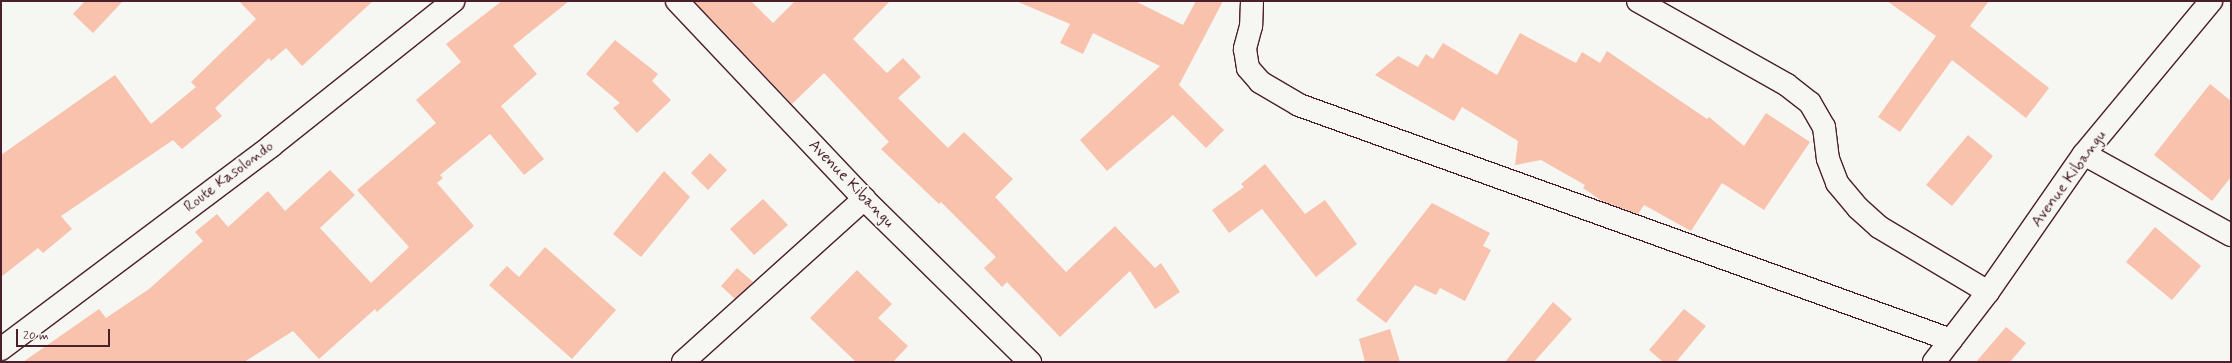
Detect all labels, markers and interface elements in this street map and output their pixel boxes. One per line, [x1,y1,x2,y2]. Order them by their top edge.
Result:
street label: Avenue Kibangu [2027,127,2111,231]
street label: Avenue Kibangu [804,136,898,232]
street label: Route Kasolondo [181,138,277,216]
scale bar [18,321,112,347]
text: 20 m [23,328,49,344]

